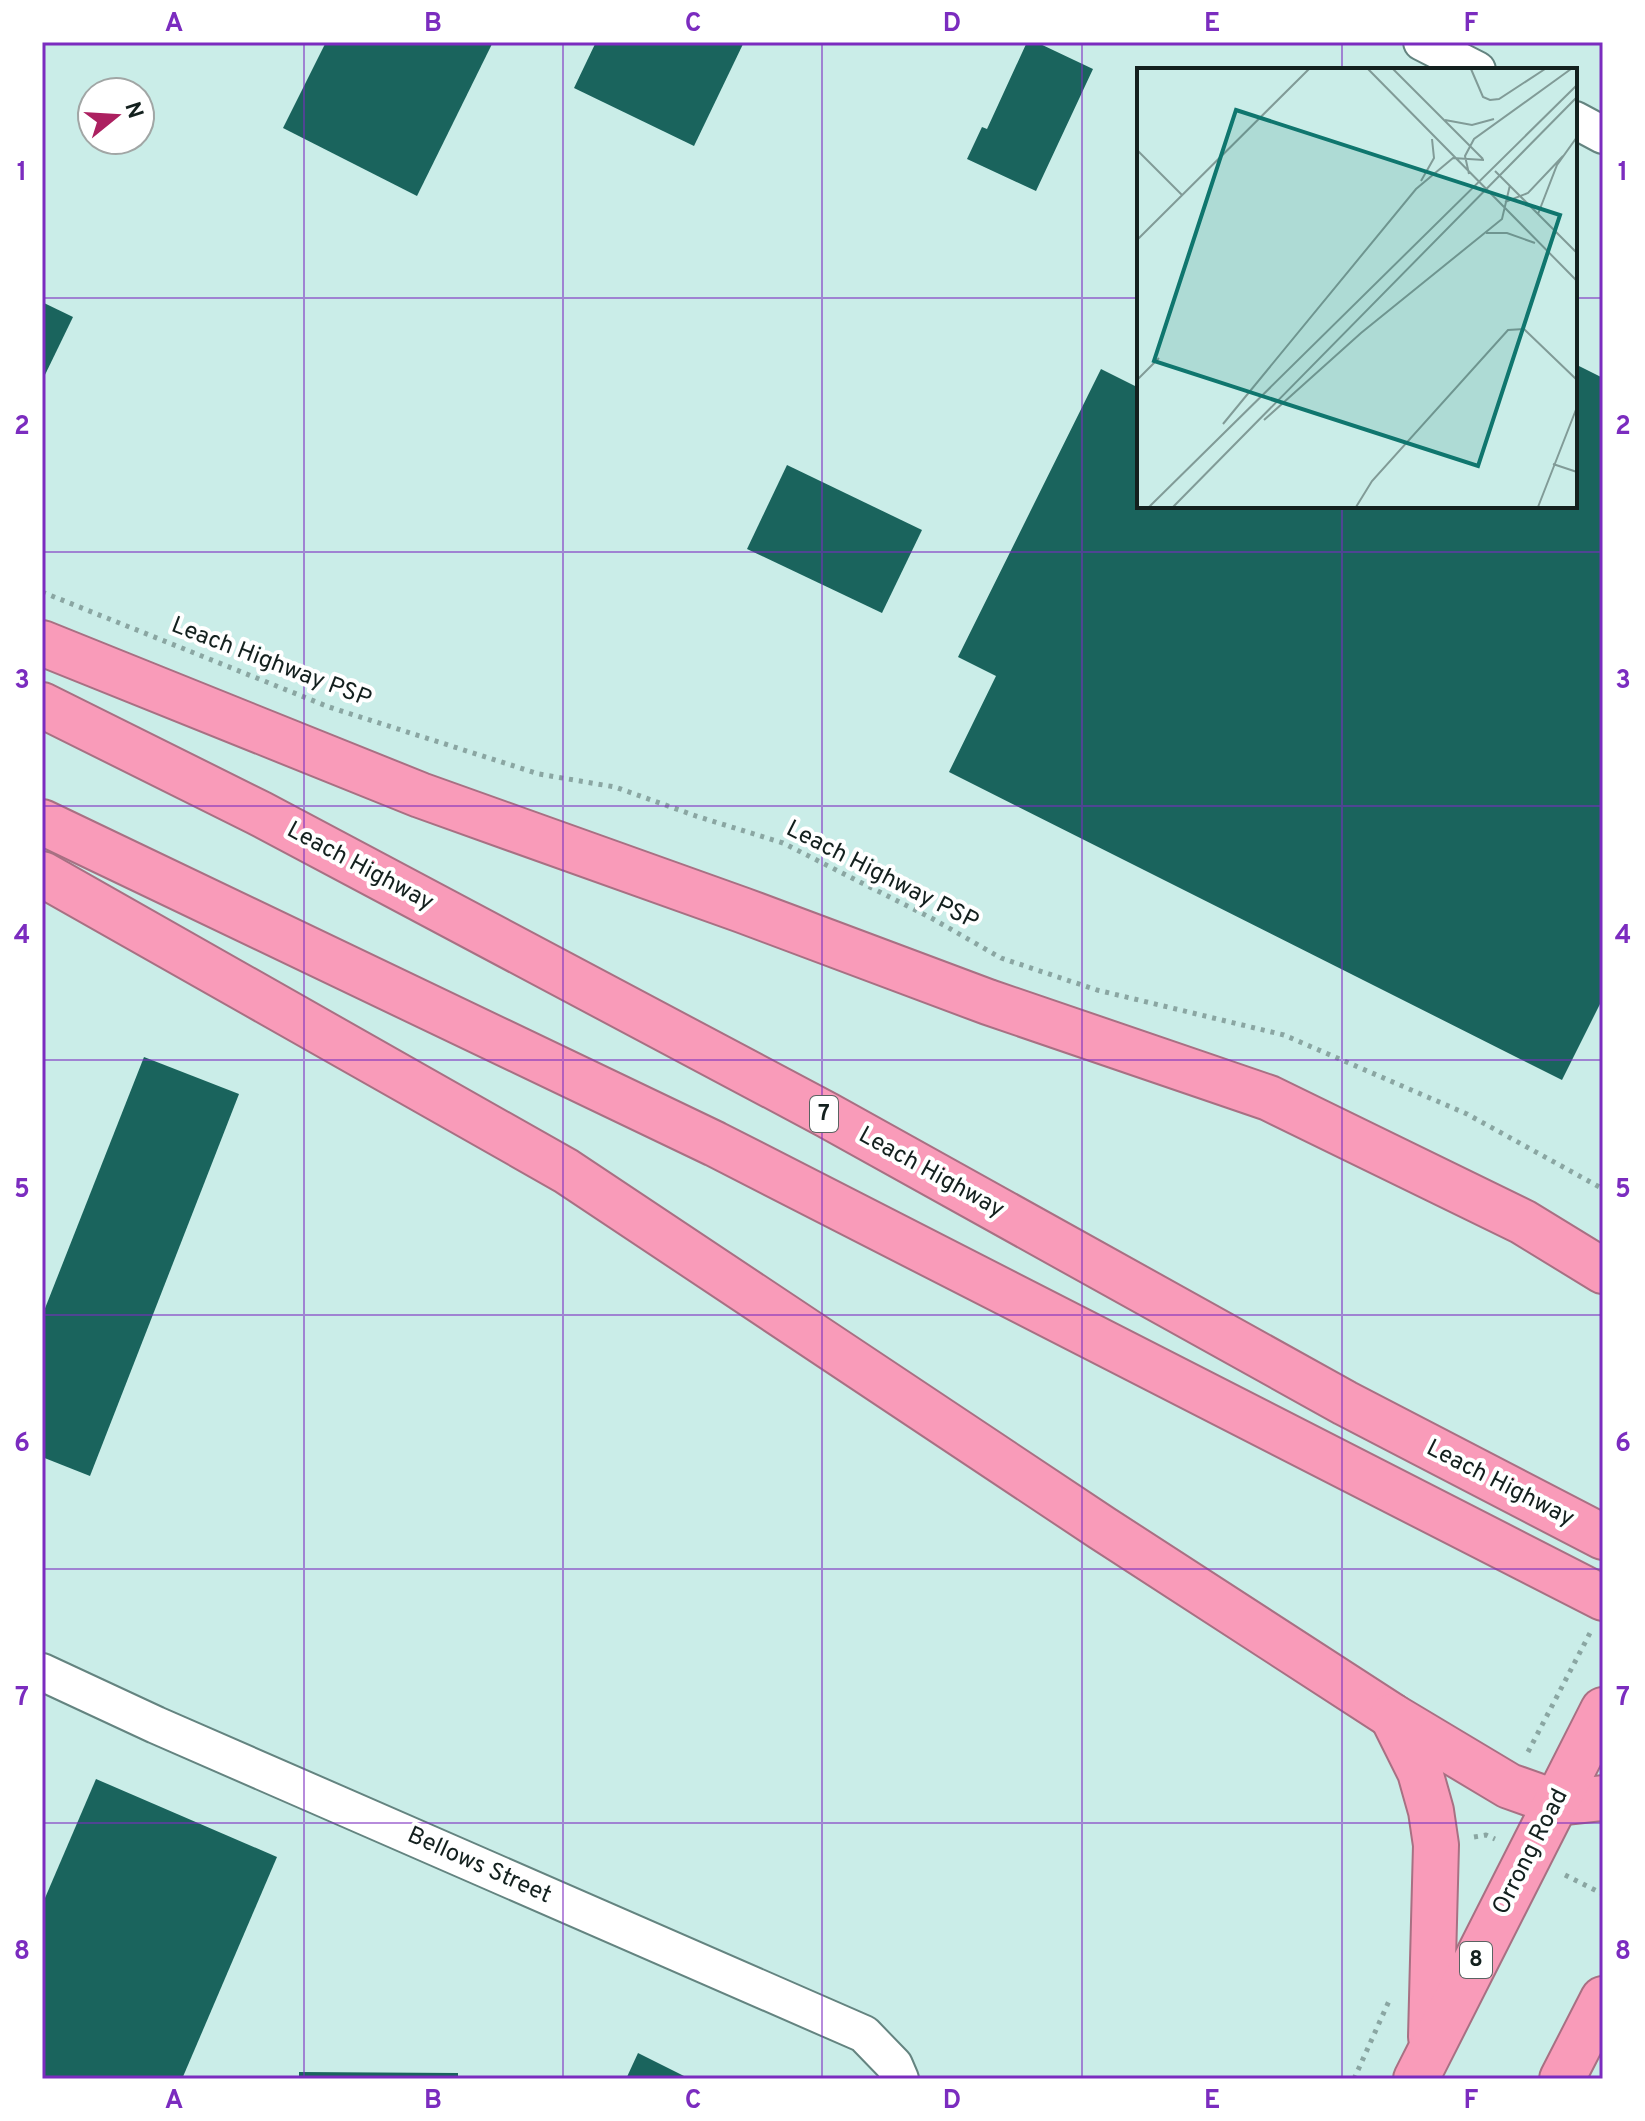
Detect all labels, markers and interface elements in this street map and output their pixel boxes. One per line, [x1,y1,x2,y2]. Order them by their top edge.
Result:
text: A [165,8,183,41]
text: B [424,8,442,41]
text: C [685,8,701,41]
text: D [943,8,961,41]
text: E [1204,8,1220,41]
text: F [1464,8,1479,41]
inset map [1137,68,1577,508]
north arrow [76,76,156,156]
text: N [117,99,148,122]
text: 1 [17,157,27,190]
text: 1 [1618,157,1628,190]
text: 2 [14,411,30,444]
text: 2 [1615,411,1631,444]
street label: Leach Highway PSP [167,611,375,715]
text: 3 [14,665,30,698]
text: 3 [1615,665,1631,698]
street label: Leach Highway PSP [781,815,983,937]
street label: Leach Highway [281,816,439,918]
text: 4 [14,920,30,953]
text: 4 [1615,920,1631,953]
road number: 7 [810,1096,838,1132]
street label: Leach Highway [853,1121,1009,1225]
text: 5 [14,1174,30,1207]
text: 5 [1615,1174,1631,1207]
text: 6 [14,1428,30,1461]
text: 6 [1615,1428,1631,1461]
street label: Leach Highway [1421,1434,1579,1534]
text: 7 [15,1682,29,1715]
text: 7 [1616,1682,1630,1715]
street label: Orrong Road [1486,1784,1576,1920]
street label: Bellows Street [402,1821,556,1911]
text: 8 [14,1936,30,1969]
text: 8 [1615,1936,1631,1969]
road number: 8 [1460,1942,1492,1978]
text: A [165,2085,183,2118]
text: B [424,2085,442,2118]
text: C [685,2085,701,2118]
text: D [943,2085,961,2118]
text: E [1204,2085,1220,2118]
text: F [1464,2085,1479,2118]

